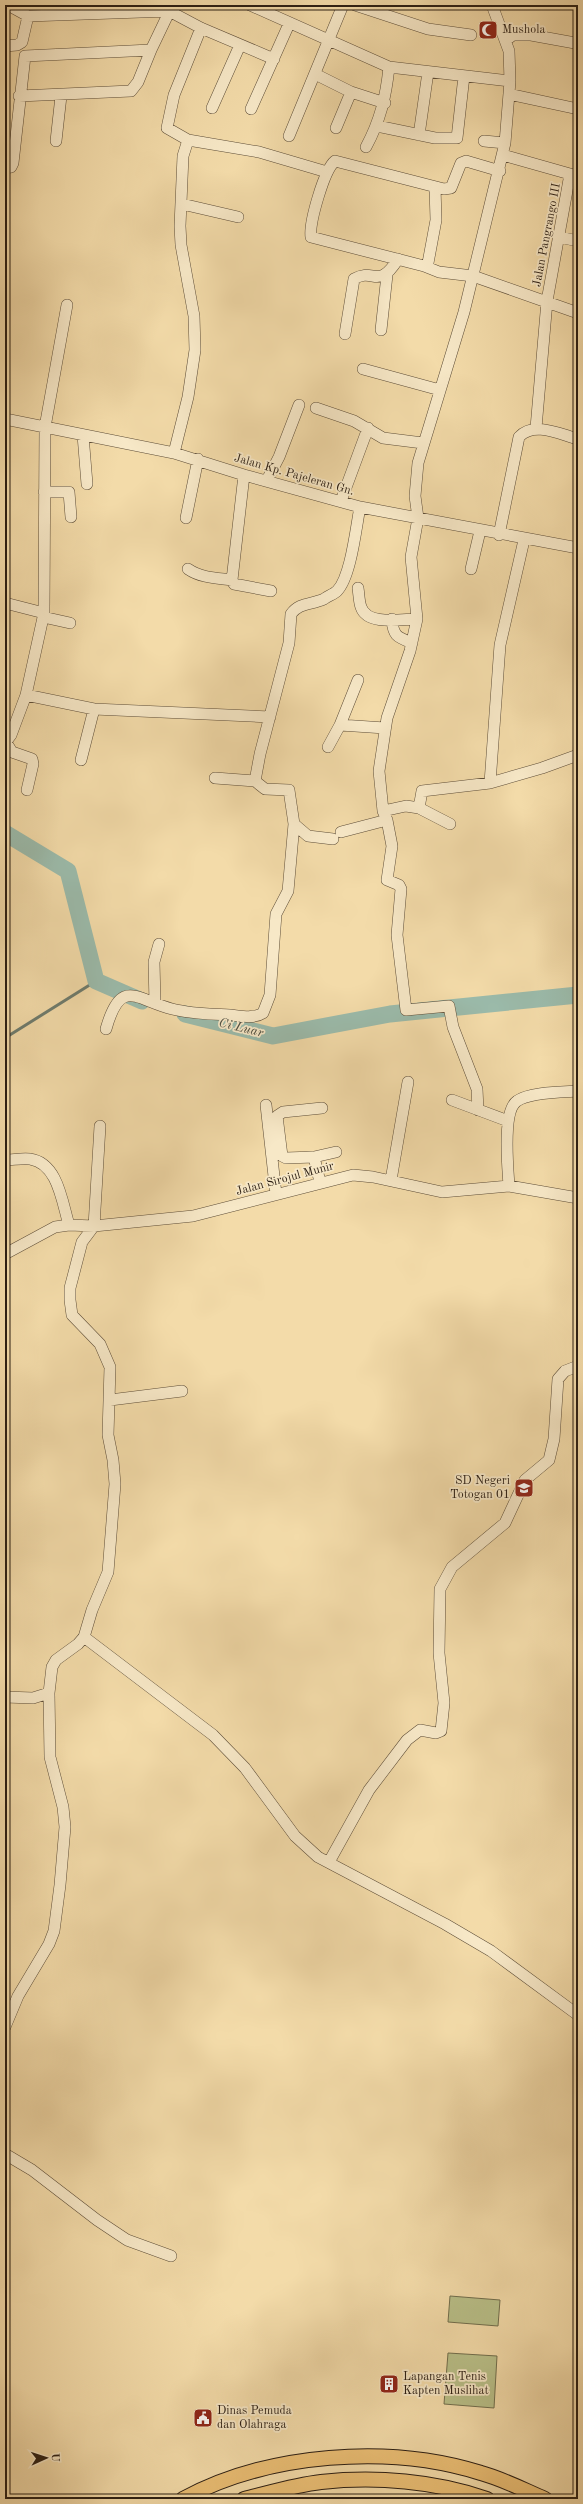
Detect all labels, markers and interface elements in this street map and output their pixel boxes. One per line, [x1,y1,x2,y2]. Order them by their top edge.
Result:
mosque icon: Mushola [477,19,499,41]
place label: Mushola [502,24,545,36]
street label: Jalan Pangrango III [531,182,563,288]
street label: Jalan Kp. Pajeleran Gn. [233,452,355,498]
water label: Ci Luar [217,1016,265,1040]
street label: Jalan Sirojul Munir [235,1160,335,1198]
place label: SD Negeri Totogan 01 [450,1475,510,1501]
school or university icon: SD Negeri Totogan 01 [513,1477,535,1499]
place label: Lapangan Tenis Kapten Muslihat [403,2371,489,2397]
building icon: Lapangan Tenis Kapten Muslihat [378,2373,400,2395]
place label: Dinas Pemuda dan Olahraga [217,2405,292,2431]
public building icon: Dinas Pemuda dan Olahraga [192,2407,214,2429]
north arrow [26,2438,66,2478]
text: U [49,2453,60,2462]

